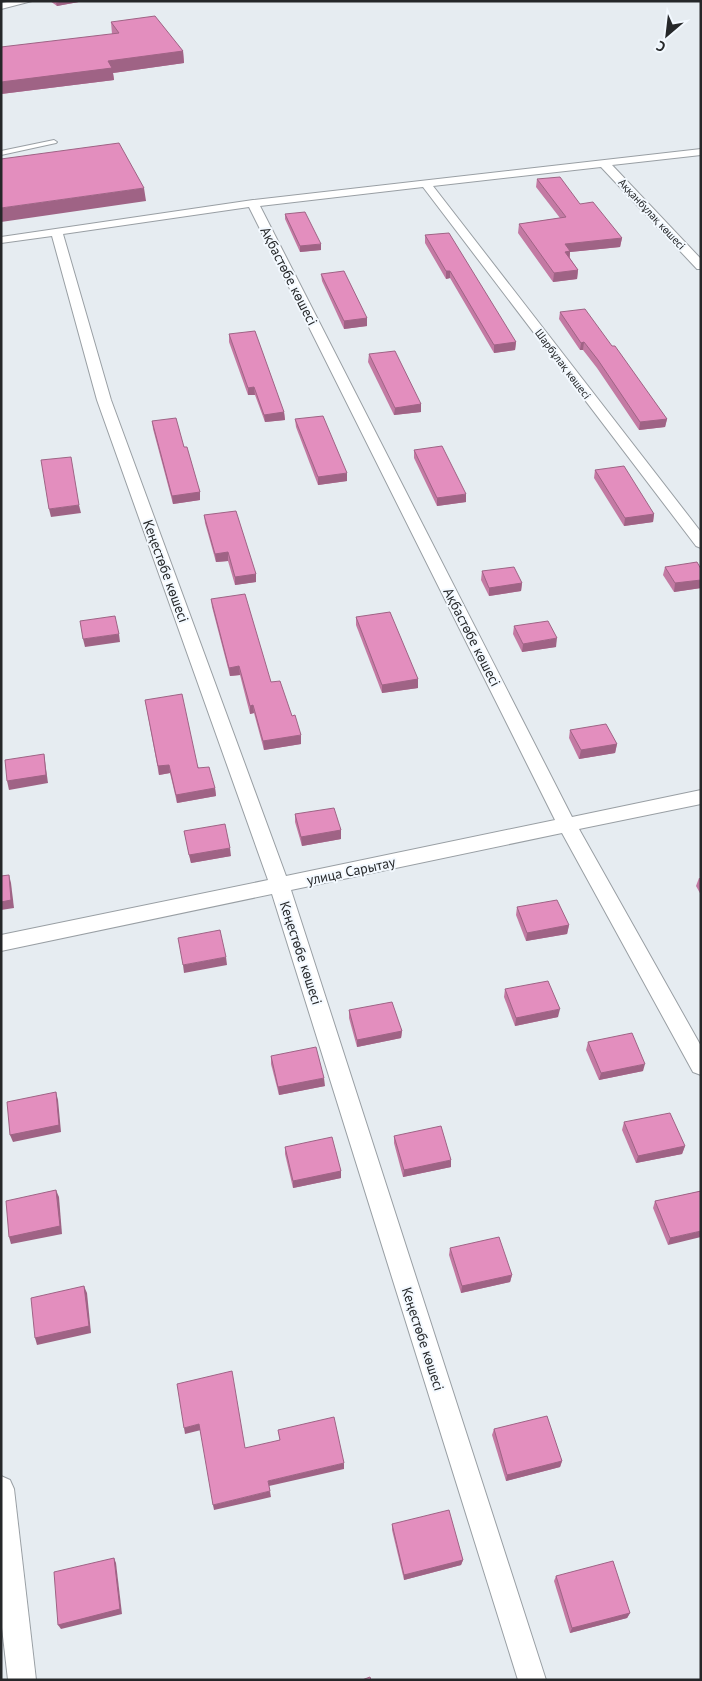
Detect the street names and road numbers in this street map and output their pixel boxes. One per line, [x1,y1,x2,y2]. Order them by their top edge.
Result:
street label: Аққанбұлақ көшесі [615,176,689,253]
street label: Ақбастөбе көшесі [256,224,322,328]
street label: Шарбұлақ көшесі [532,326,594,402]
street label: Кеңестөбе көшесі [139,517,193,625]
street label: Ақбастөбе көшесі [439,585,505,689]
street label: улица Сарытау [305,853,397,889]
street label: Кеңестөбе көшесі [276,899,326,1007]
street label: Кеңестөбе көшесі [398,1285,448,1393]

